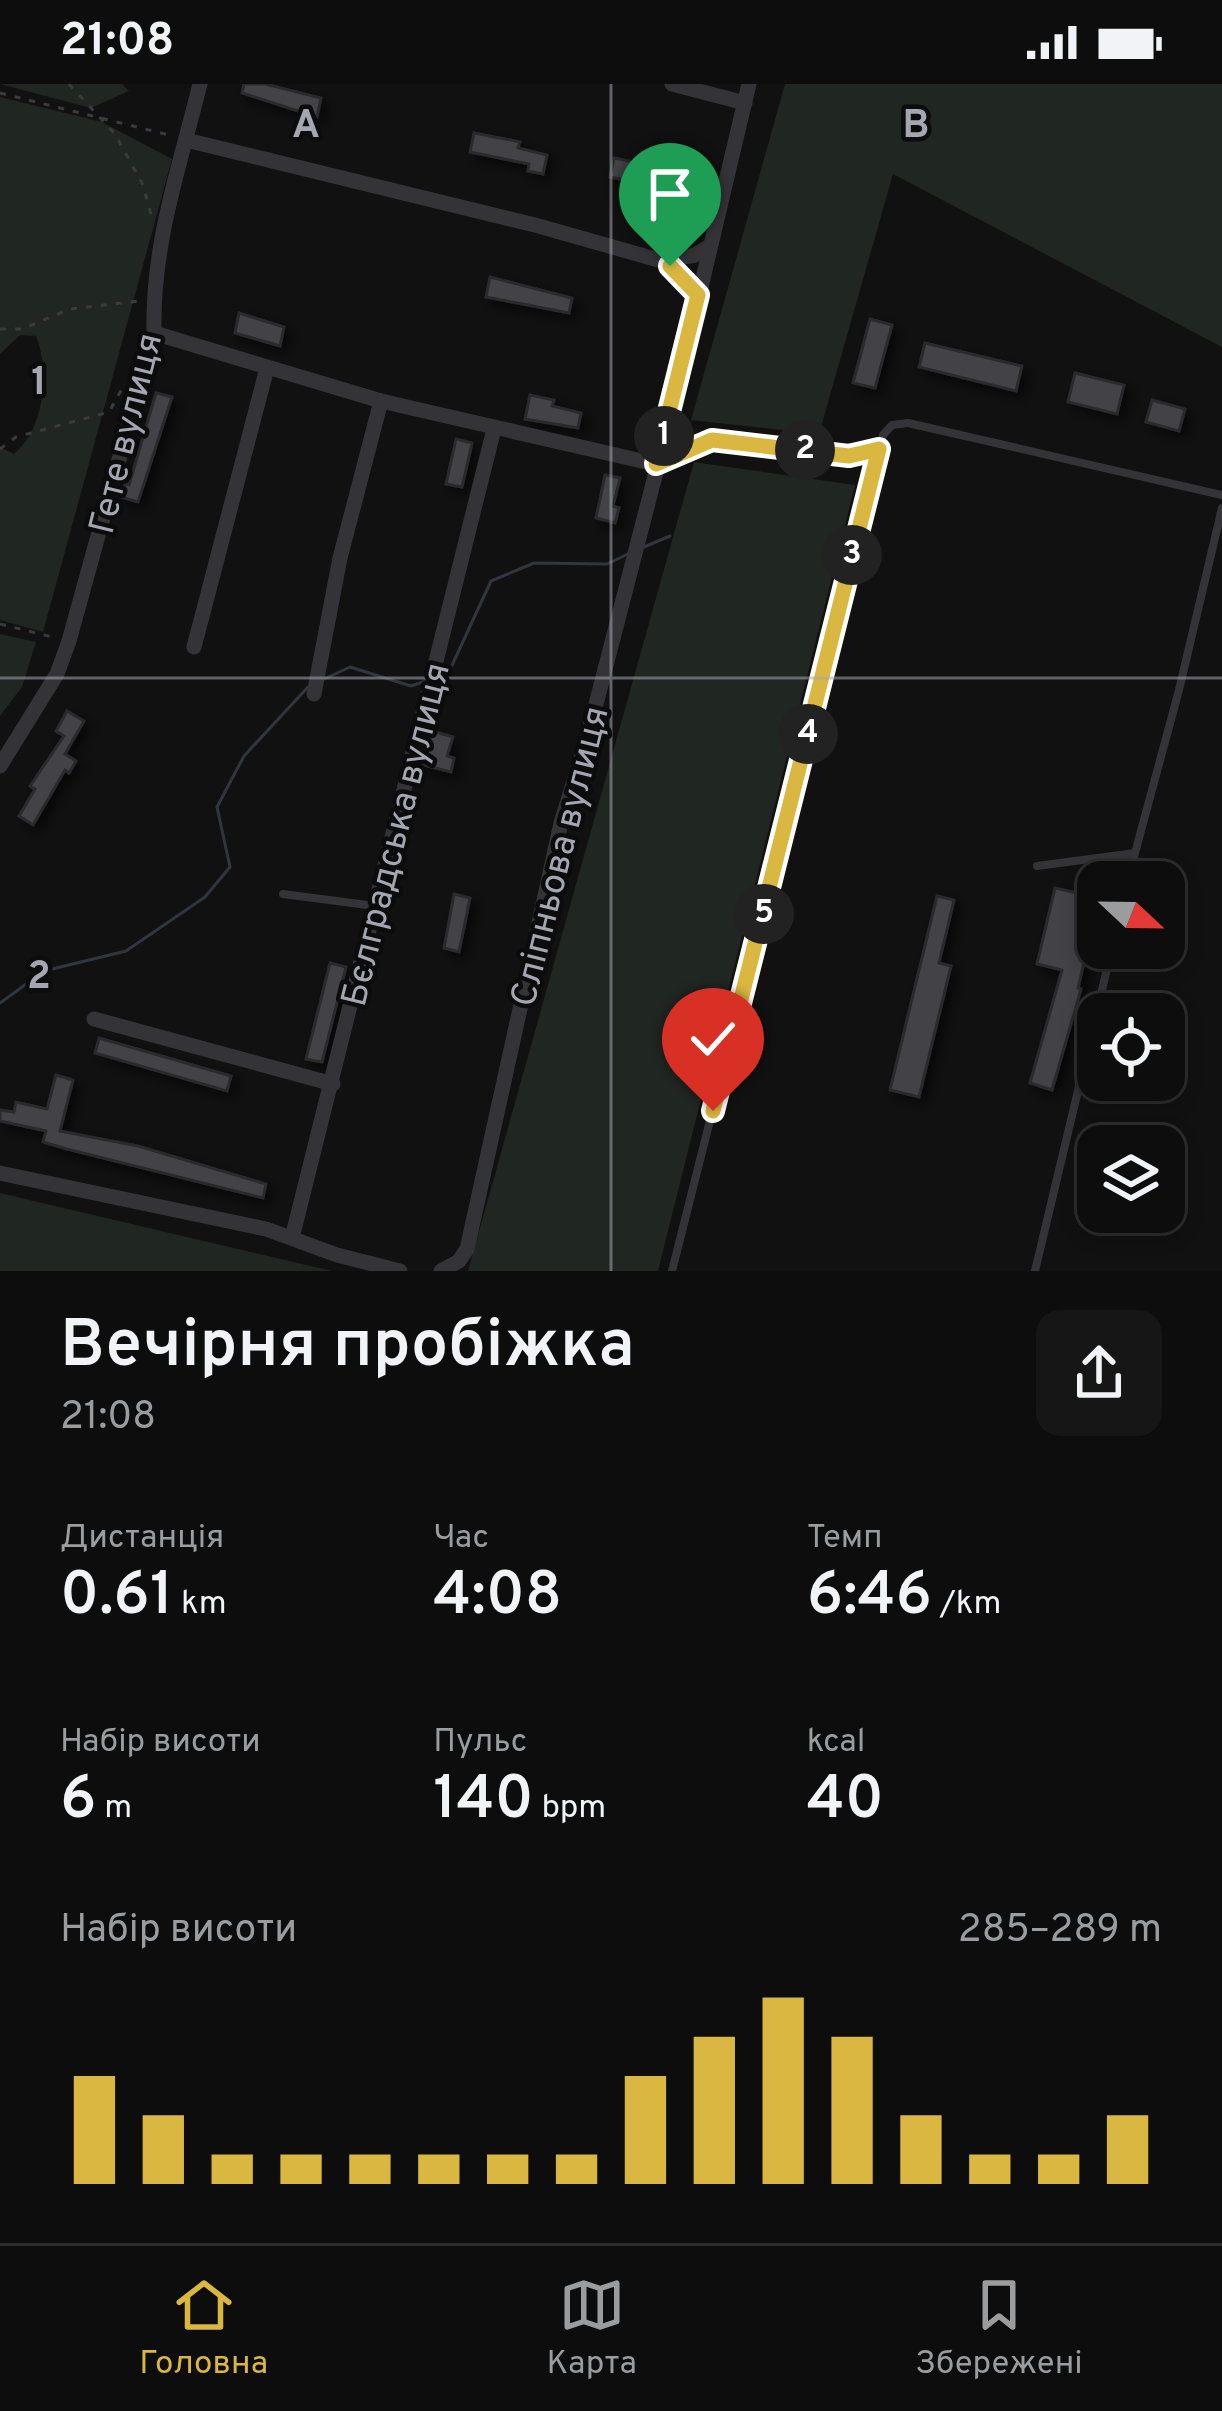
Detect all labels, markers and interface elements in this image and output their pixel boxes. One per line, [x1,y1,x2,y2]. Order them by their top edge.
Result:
text: 21:08 [60,14,174,71]
text: A [292,103,320,152]
text: B [903,103,929,152]
pin [619,143,721,266]
icon: arrive [637,161,703,227]
street label: Гете вулиця [81,329,175,539]
text: 1 [31,360,47,409]
pin: 1 [634,406,694,466]
text: 1 [657,415,671,457]
pin: 2 [775,420,835,480]
text: 2 [795,429,815,471]
pin: 3 [822,525,882,585]
text: 3 [842,534,862,576]
street label: Бєлградська вулиця [333,658,463,1012]
street label: Сліпньова вулиця [502,702,621,1012]
pin: 4 [778,704,838,764]
text: 4 [797,713,819,755]
north arrow [1077,861,1185,969]
map controls [1077,861,1185,1233]
pin: 5 [734,884,794,944]
text: 5 [754,893,774,935]
text: 2 [27,954,51,1003]
pin [662,988,764,1111]
button: locate [1077,993,1185,1101]
icon: check [680,1006,746,1072]
button: layers [1077,1125,1185,1233]
text: Вечірня пробіжка [60,1307,634,1390]
button: share [1036,1310,1162,1436]
text: 21:08 [60,1394,156,1443]
text: Дистанція [60,1518,224,1560]
text: Час [433,1518,489,1560]
text: Темп [807,1518,883,1560]
text: 0.61 [60,1560,173,1636]
text: 4:08 [433,1560,562,1636]
text: 6:46 [807,1560,932,1636]
text: km [173,1584,227,1626]
text: /km [932,1584,1001,1626]
text: Набір висоти [60,1722,261,1764]
text: Пульс [433,1722,527,1764]
text: kcal [807,1722,865,1764]
text: 6 [60,1764,97,1840]
text: 140 [433,1764,534,1840]
text: 40 [807,1764,884,1840]
text: m [97,1788,132,1830]
text: bpm [534,1788,606,1830]
text: Набір висоти [60,1907,297,1956]
text: 285–289 m [958,1907,1162,1956]
tab: Головна [139,2272,268,2386]
tab: Карта [546,2272,637,2386]
tab: Збережені [915,2272,1083,2386]

